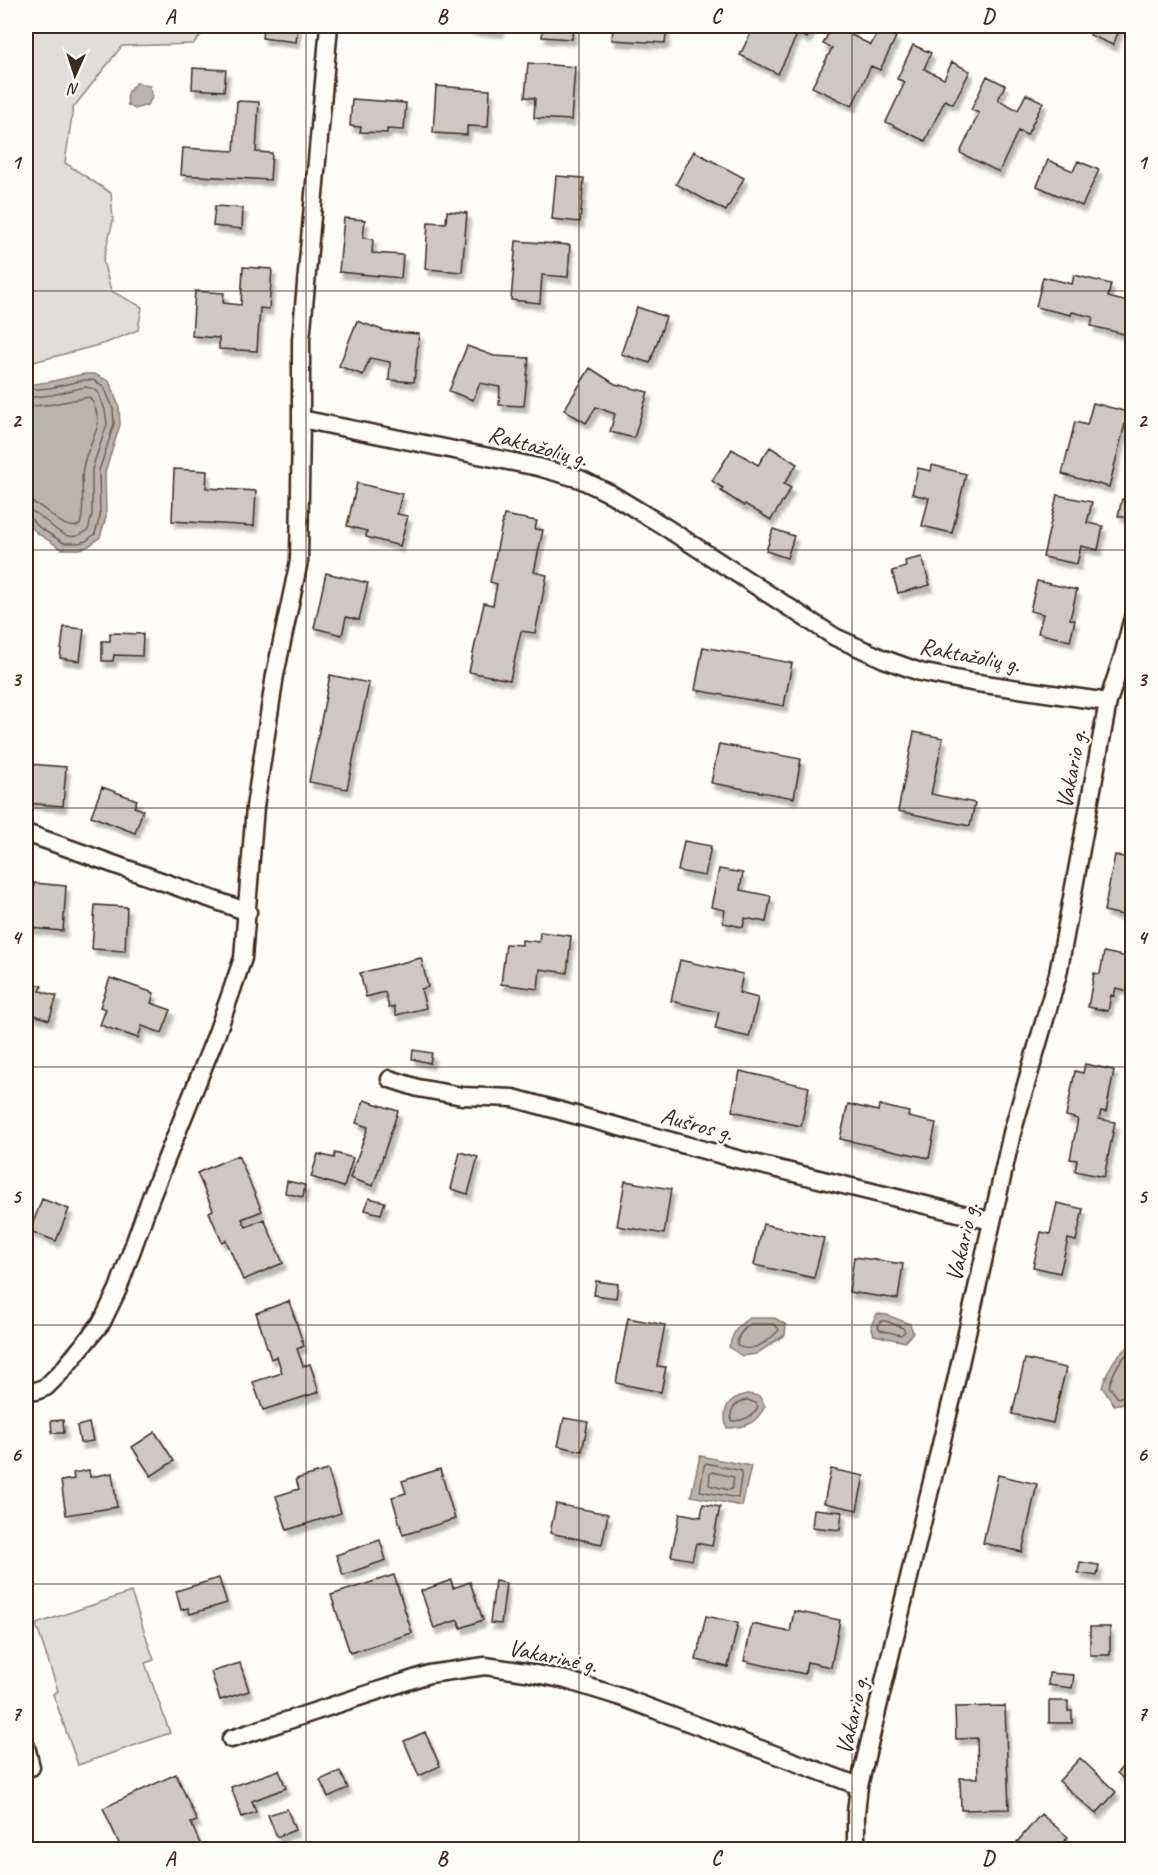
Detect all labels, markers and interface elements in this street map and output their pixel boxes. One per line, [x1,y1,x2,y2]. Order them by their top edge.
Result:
text: A [165,4,177,29]
text: B [437,4,449,29]
text: C [711,4,723,29]
text: D [982,4,996,29]
north arrow [45,45,105,105]
text: N [66,79,80,99]
text: 1 [12,150,23,175]
text: 1 [1138,150,1149,175]
text: 2 [12,408,23,433]
text: 2 [1138,408,1149,433]
street label: Raktažolių g. [485,418,591,474]
street label: Raktažolių g. [917,631,1023,680]
text: 3 [12,667,23,692]
text: 3 [1138,667,1149,692]
street label: Vakario g. [1049,727,1093,811]
text: 4 [12,925,24,950]
text: 4 [1138,925,1150,950]
street label: Aušros g. [658,1100,736,1148]
text: 5 [12,1184,23,1209]
text: 5 [1138,1184,1149,1209]
street label: Vakario g. [938,1199,986,1284]
text: 6 [11,1442,22,1467]
text: 6 [1137,1442,1148,1467]
street label: Vakarinė g. [506,1632,600,1680]
street label: Vakario g. [828,1672,876,1757]
text: 7 [12,1701,23,1726]
text: 7 [1138,1701,1149,1726]
text: A [165,1846,177,1871]
text: B [437,1846,449,1871]
text: C [711,1846,723,1871]
text: D [982,1846,996,1871]

